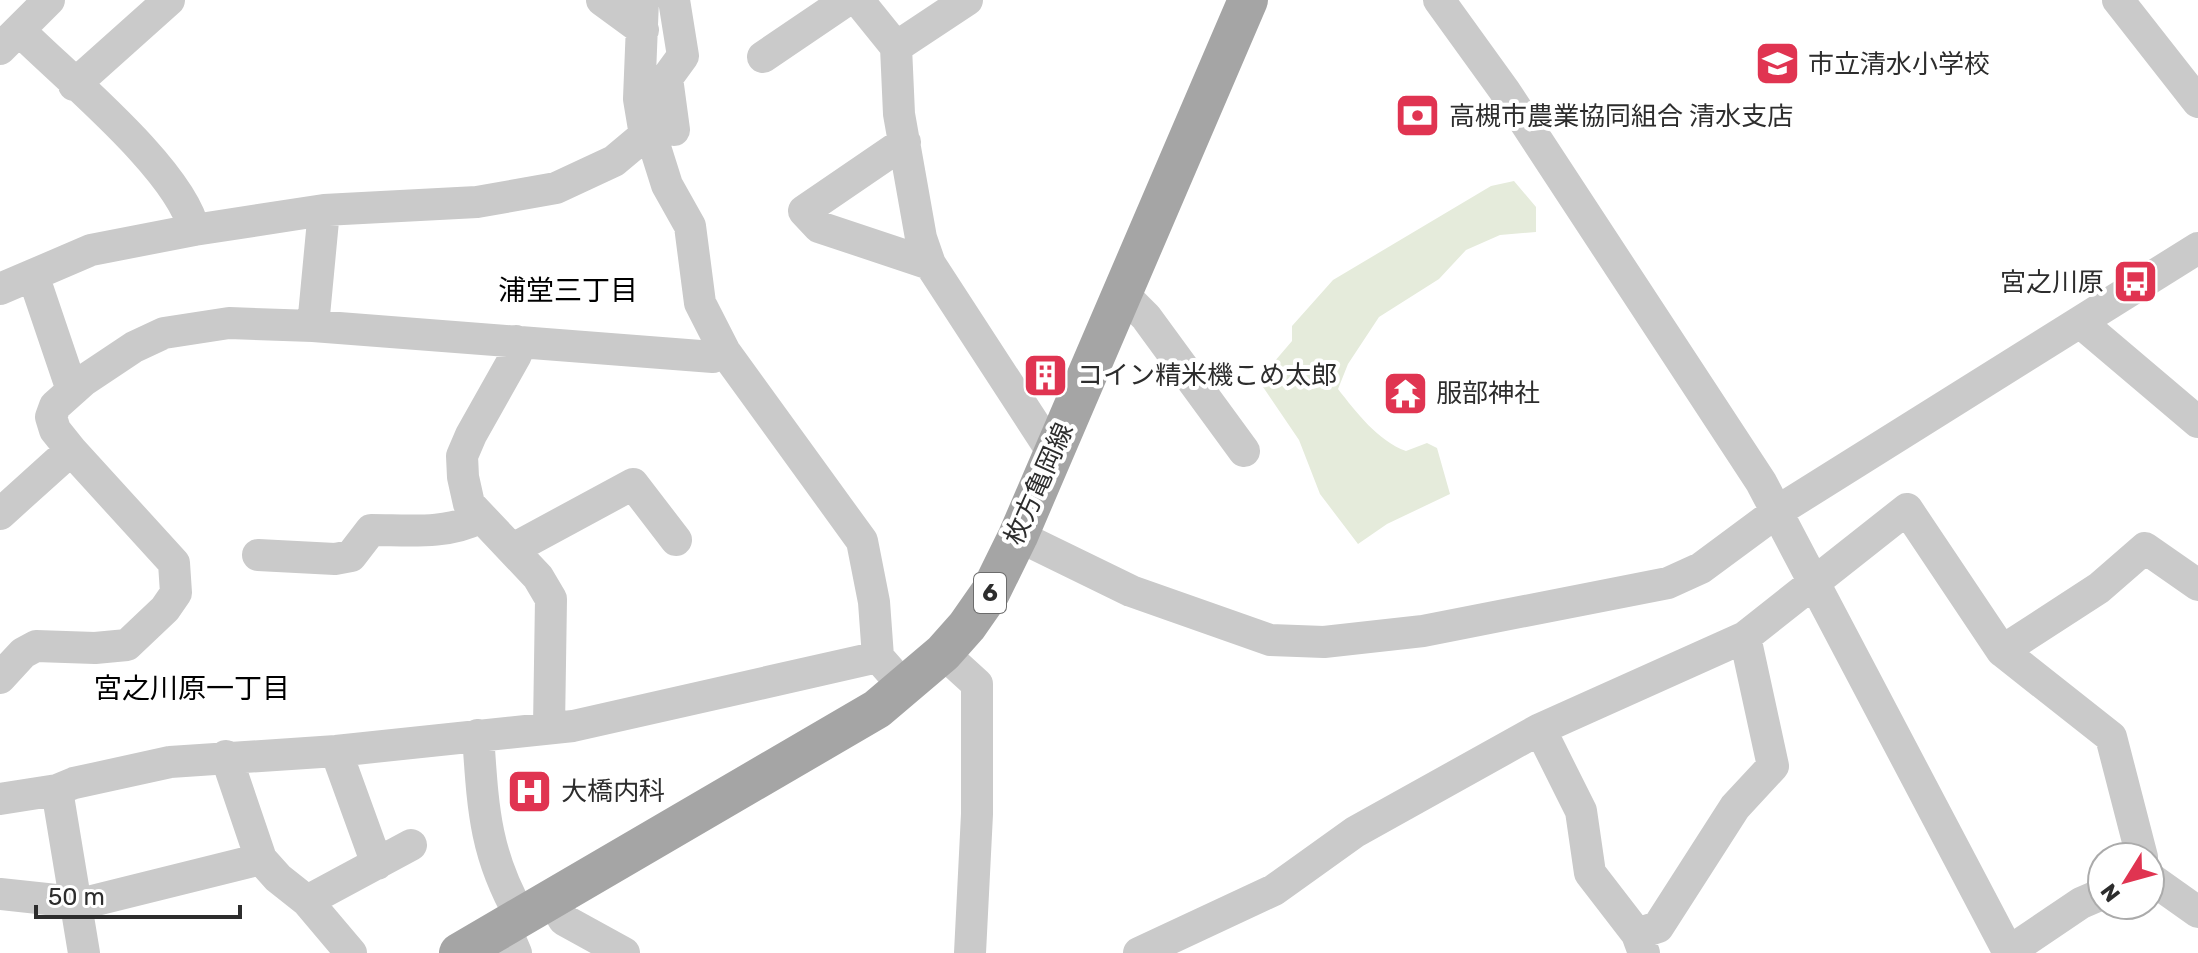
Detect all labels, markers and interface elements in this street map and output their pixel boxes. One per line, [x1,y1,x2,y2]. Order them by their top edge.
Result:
school or university icon: 市立清水小学校 [1753,40,1801,88]
place label: 市立清水小学校 [1808,49,1990,80]
bank icon: 高槻市農業協同組合 清水支店 [1394,92,1442,140]
place label: 高槻市農業協同組合 清水支店 [1449,101,1793,132]
bus stop icon: 宮之川原 [2111,258,2159,306]
place label: 宮之川原 [2000,267,2104,298]
district label: 浦堂三丁目 [498,274,638,307]
building icon: コイン精米機こめ太郎 [1022,351,1070,399]
place label: コイン精米機こめ太郎 [1077,360,1337,391]
temple icon: 服部神社 [1381,369,1429,417]
place label: 服部神社 [1436,378,1540,409]
street label: 枚方亀岡線 [998,418,1080,550]
road number: 6 [974,573,1006,613]
district label: 宮之川原一丁目 [94,672,290,705]
hospital icon: 大橋内科 [506,767,554,815]
place label: 大橋内科 [561,776,665,807]
north arrow [2086,841,2166,921]
scale bar [36,869,240,919]
text: N [2095,878,2126,907]
text: 50 m [48,883,105,911]

